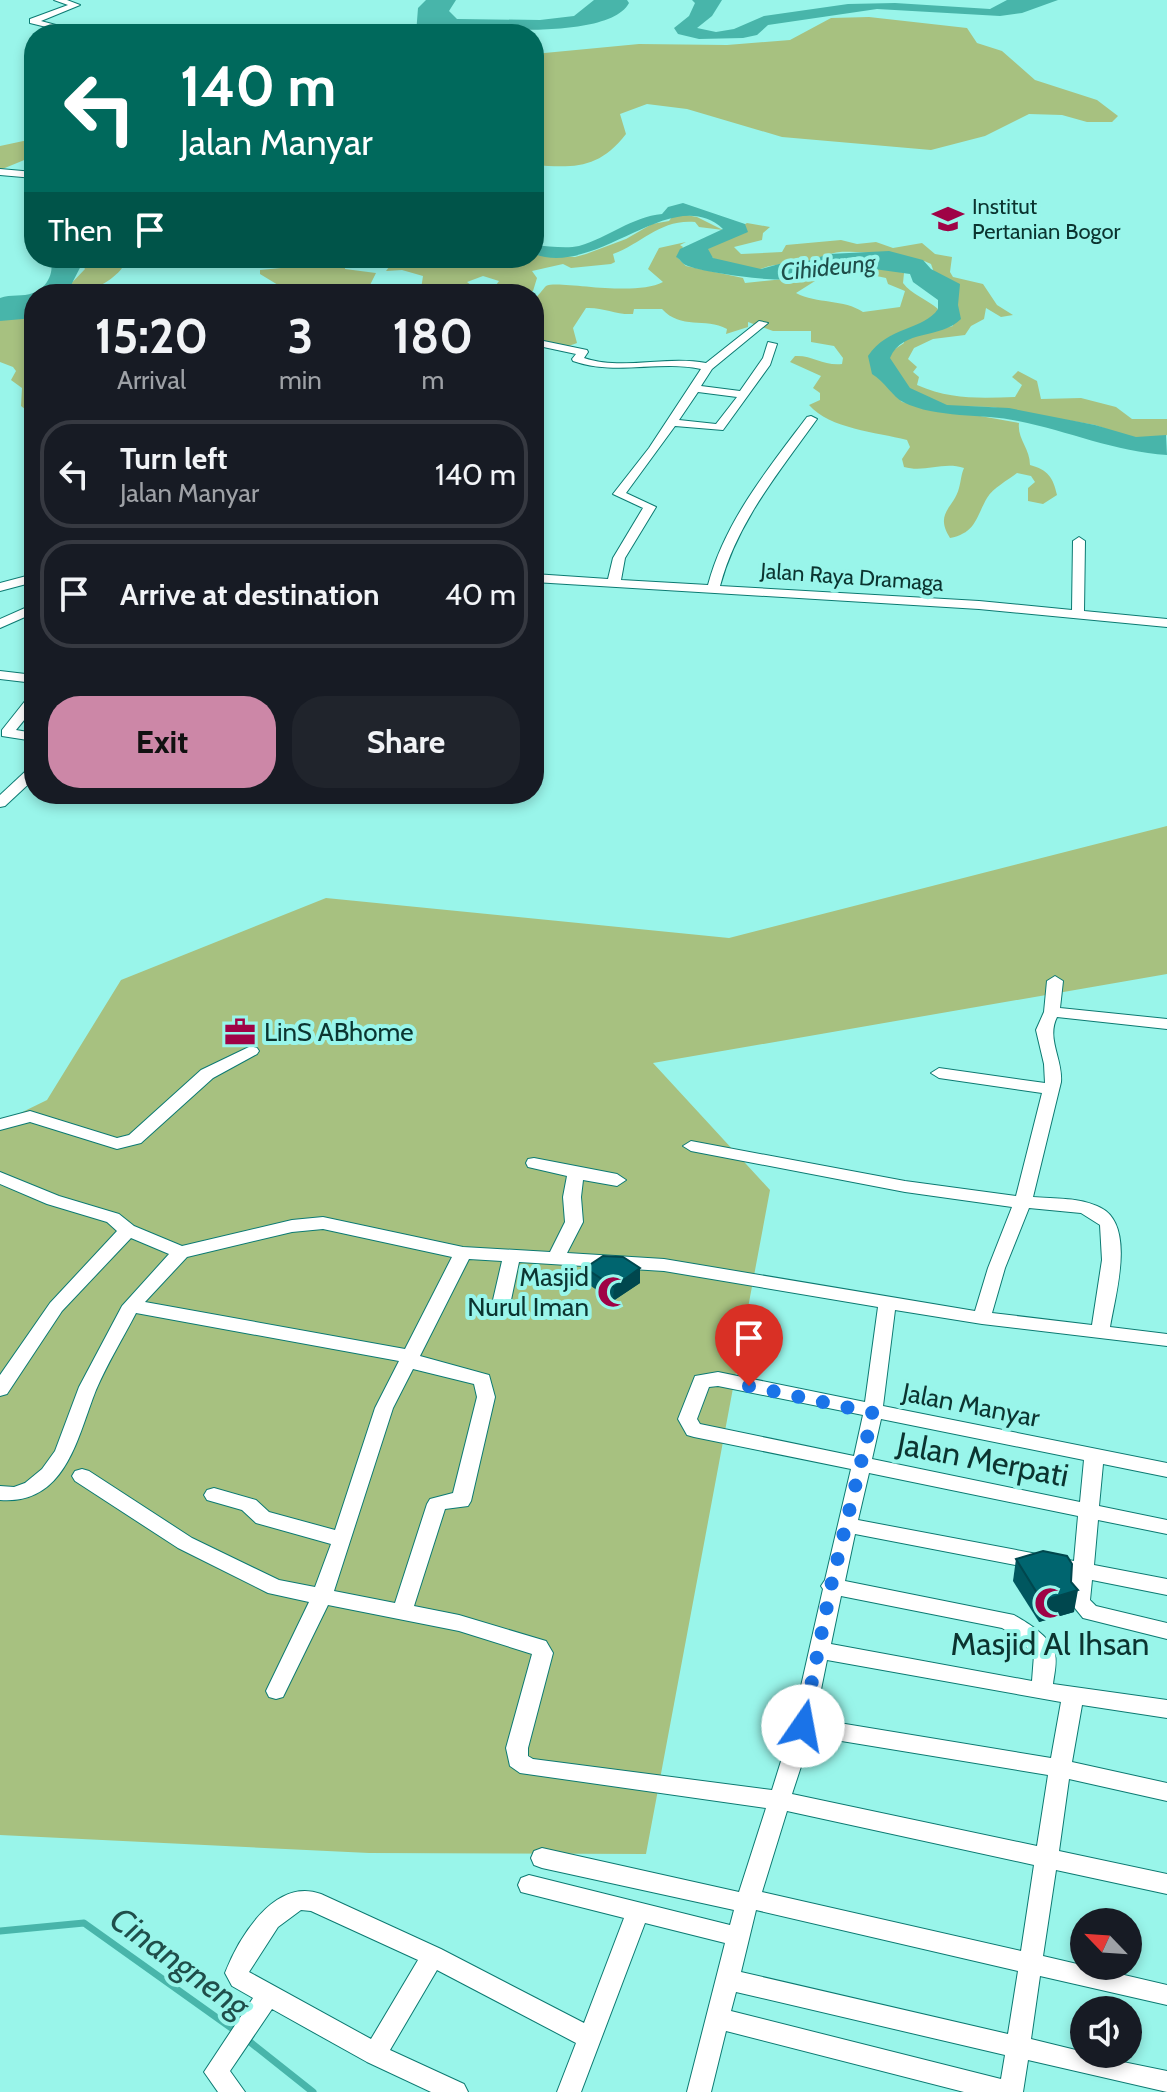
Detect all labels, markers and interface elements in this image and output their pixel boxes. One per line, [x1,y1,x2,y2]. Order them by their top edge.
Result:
text: 140 m [180,52,336,120]
icon: left [48,56,152,160]
text: Jalan Manyar [180,120,373,164]
place label: Institut Pertanian Bogor [972,193,1121,245]
school or university icon: Institut Pertanian Bogor [931,202,965,236]
icon: arrive [128,208,172,252]
text: Then [48,212,112,249]
water label: Cihideung [779,247,878,286]
text: 15:20 [95,307,208,365]
text: 3 [287,307,313,365]
text: 180 [393,307,473,365]
text: Arrival [117,364,186,396]
text: min [279,364,322,396]
text: m [421,364,444,396]
text: Turn left [120,440,228,477]
icon: left [52,452,96,496]
text: 140 m [435,456,516,493]
text: Jalan Manyar [120,477,259,509]
street label: Jalan Raya Dramaga [759,557,945,597]
icon: arrive [52,572,96,616]
text: Arrive at destination [120,576,380,613]
text: 40 m [445,576,516,613]
button: Exit [48,696,276,788]
button: Share [292,696,520,788]
office icon: LinS ABhome [223,1015,257,1049]
place label: LinS ABhome [264,1016,414,1048]
place label: Masjid Nurul Iman [467,1261,589,1323]
mosque icon: Masjid Nurul Iman [596,1275,630,1309]
pin [715,1304,783,1386]
icon: arrive [727,1316,771,1360]
street label: Jalan Manyar [899,1376,1043,1434]
street label: Jalan Merpati [893,1423,1072,1495]
mosque icon: Masjid Al Ihsan [1033,1586,1067,1620]
place label: Masjid Al Ihsan [951,1624,1149,1663]
position arrow [761,1684,845,1768]
water label: Cinangneng [102,1897,259,2028]
north arrow [1070,1908,1142,1980]
map controls [1070,1908,1142,2068]
button: sound [1070,1996,1142,2068]

